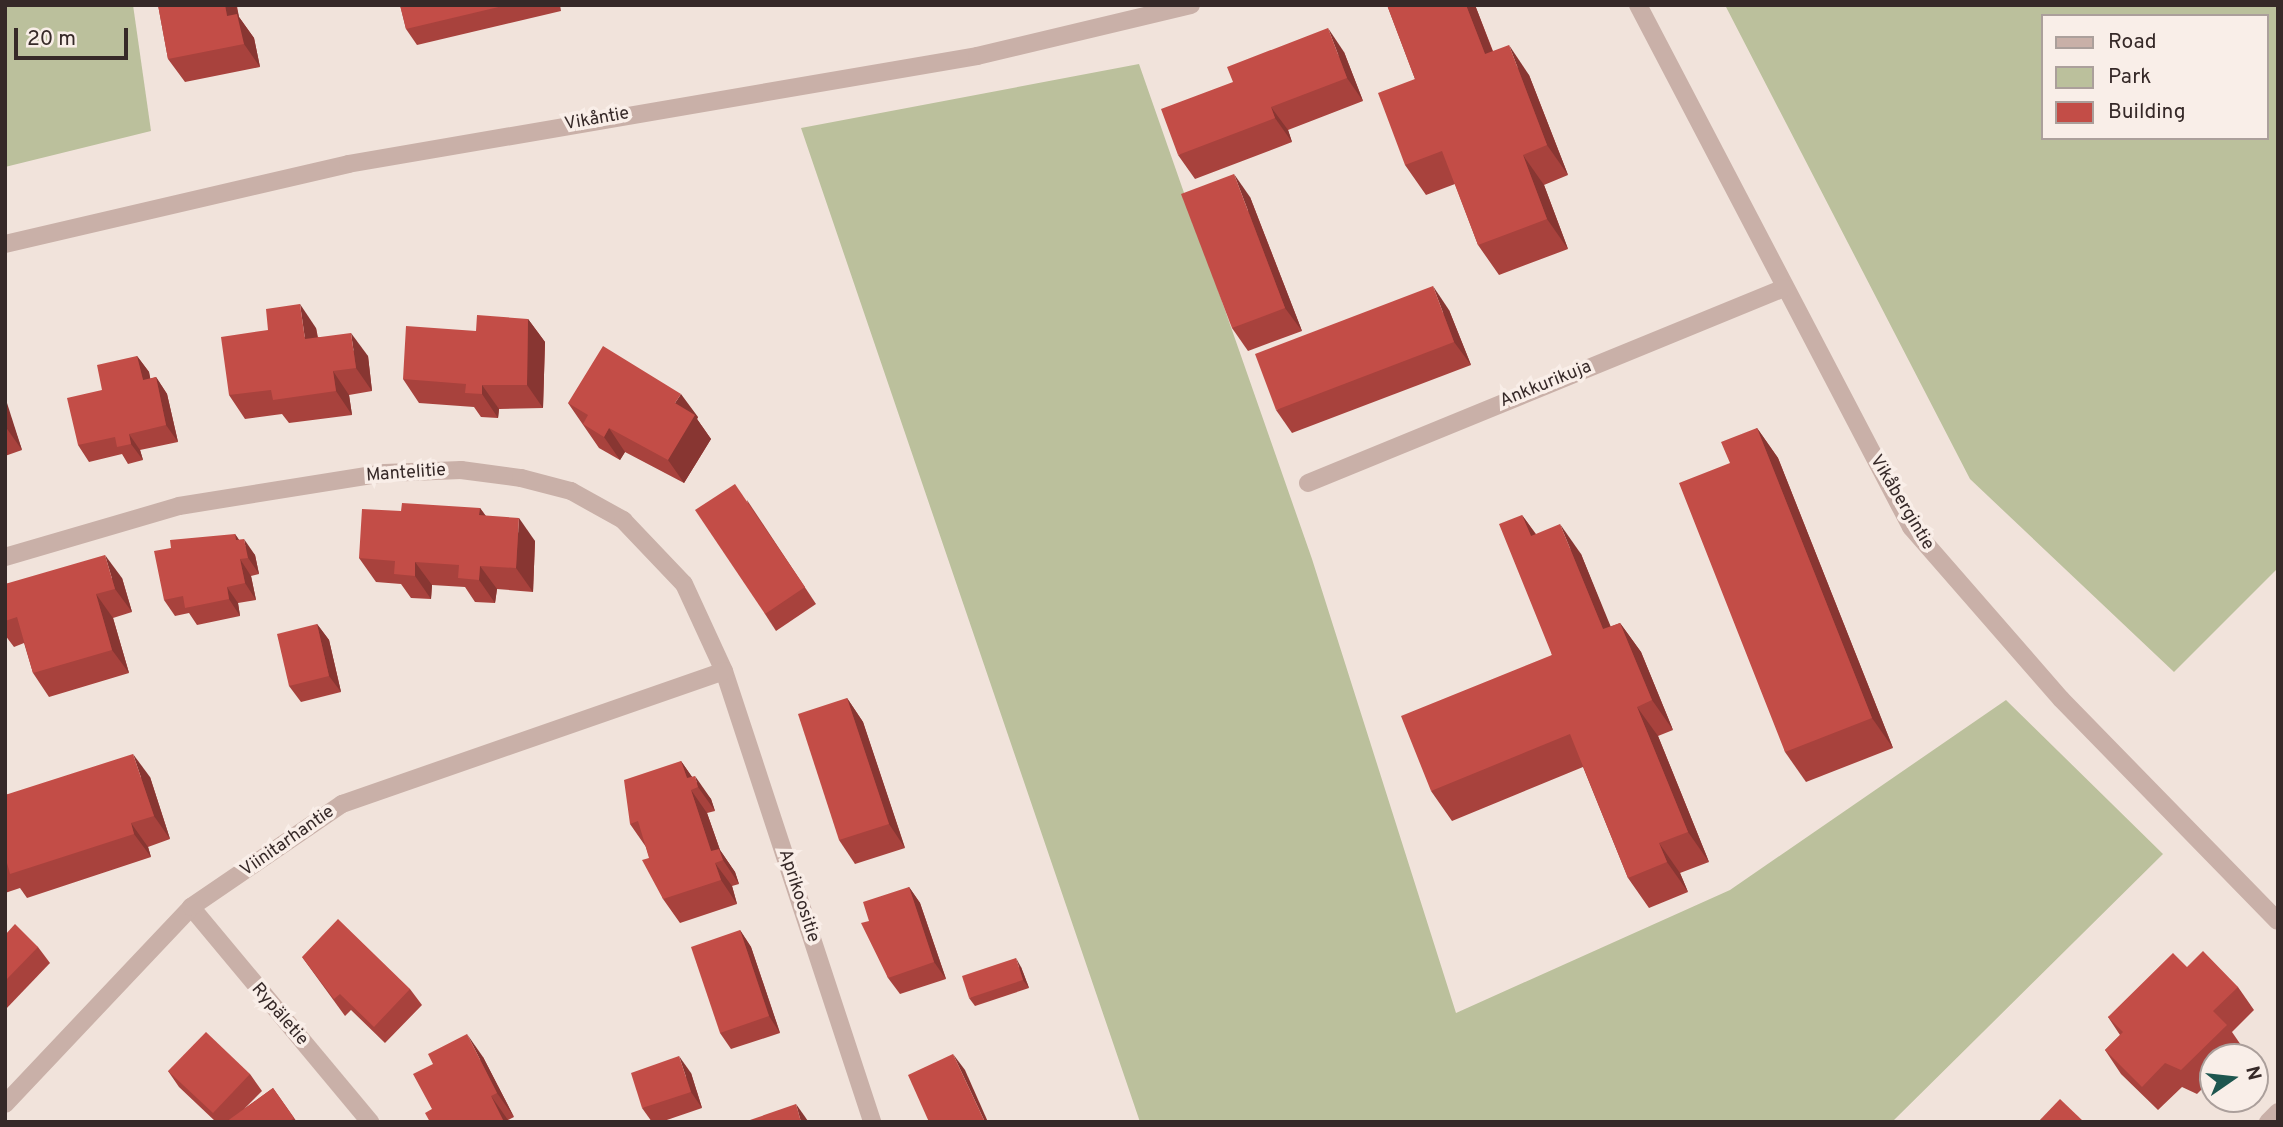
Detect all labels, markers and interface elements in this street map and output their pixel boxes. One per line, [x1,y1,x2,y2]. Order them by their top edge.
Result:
scale bar [18,14,131,58]
legend [2042,14,2269,140]
text: 20 m [27,26,76,53]
text: Road [2108,29,2157,56]
text: Park [2108,64,2151,91]
text: Building [2108,99,2186,126]
street label: Vikåntie [563,104,631,136]
street label: Ankkurikuja [1497,357,1595,413]
street label: Vikåbergintie [1864,452,1938,554]
street label: Mantelitie [365,460,447,488]
street label: Viinitarhantie [237,802,339,882]
street label: Aprikoositie [773,847,823,945]
street label: Rypäletie [246,979,312,1051]
north arrow [2199,1043,2269,1113]
text: N [2239,1064,2266,1083]

